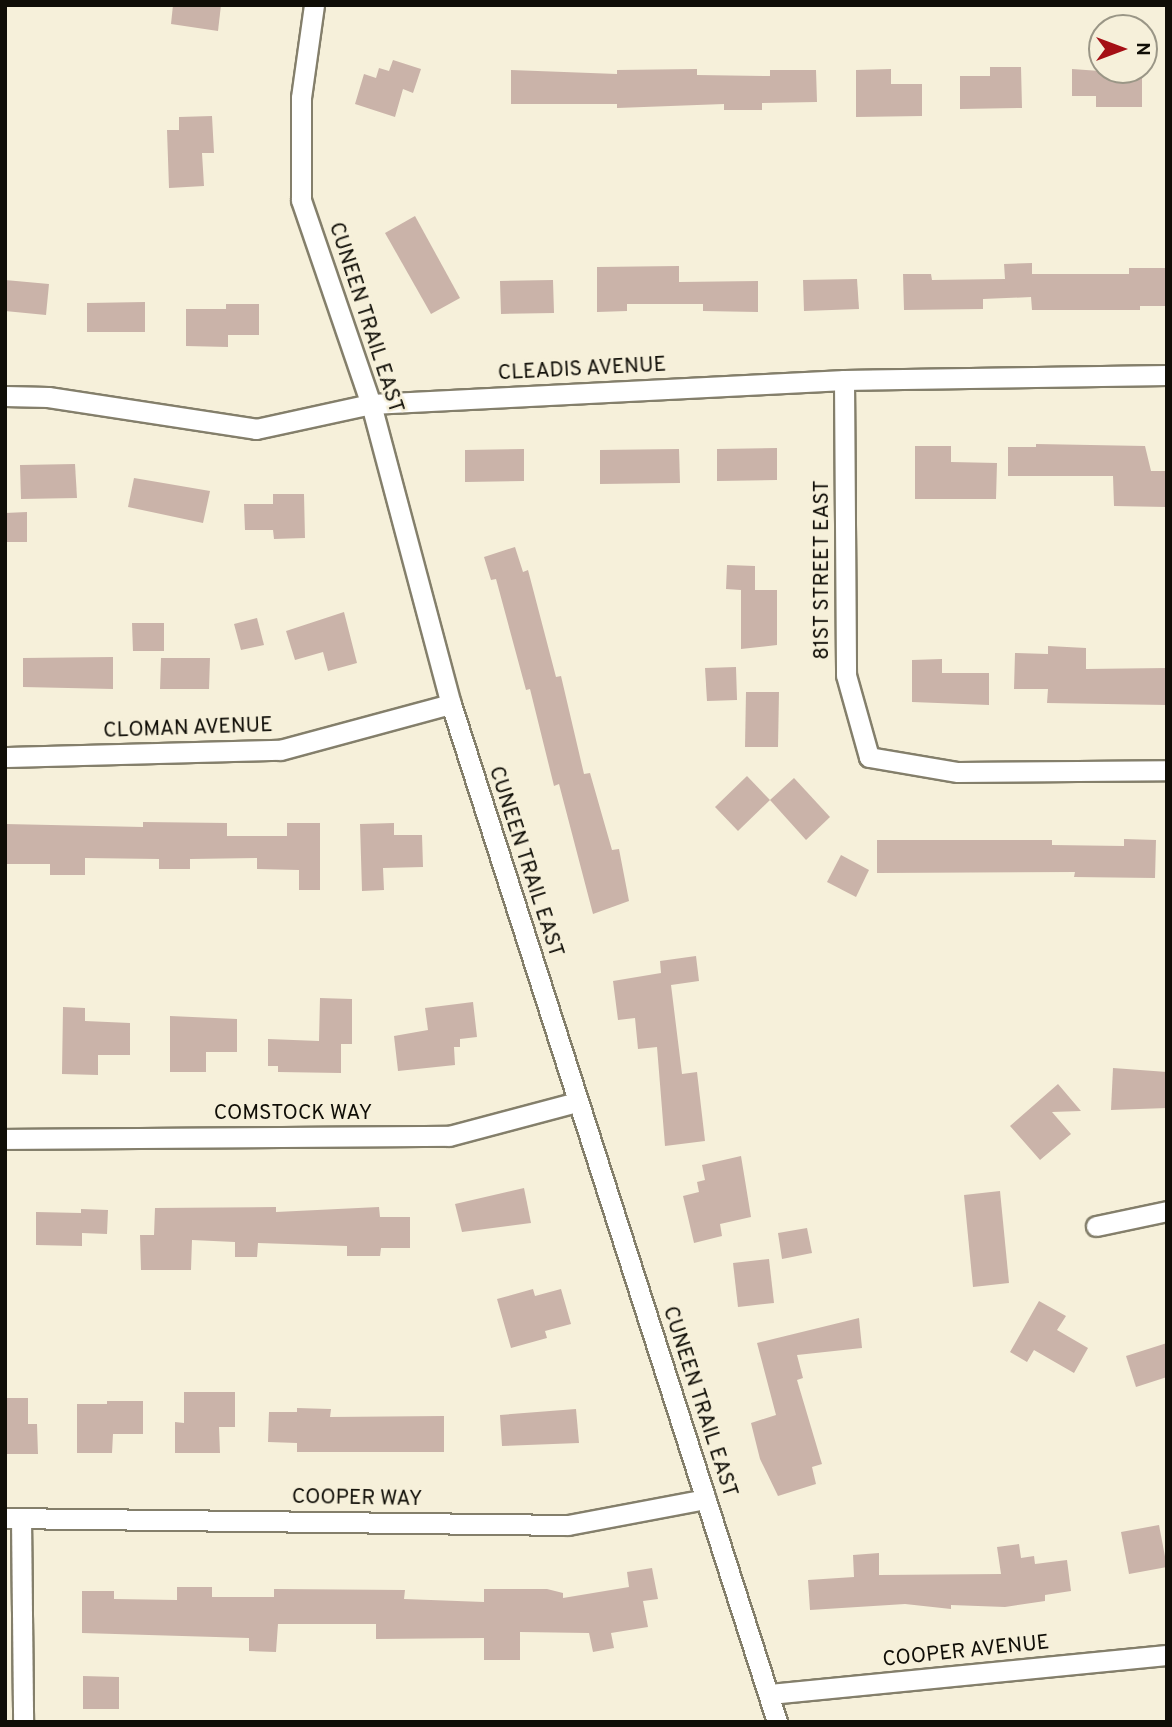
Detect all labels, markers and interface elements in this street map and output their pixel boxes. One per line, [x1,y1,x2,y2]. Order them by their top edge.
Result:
north arrow [1088,14,1158,84]
text: N [1130,42,1154,56]
street label: CUNEEN TRAIL EAST [322,219,408,417]
street label: CLEADIS AVENUE [497,353,667,387]
street label: 81ST STREET EAST [810,479,836,661]
street label: CLOMAN AVENUE [102,713,274,745]
street label: CUNEEN TRAIL EAST [482,763,568,961]
street label: COMSTOCK WAY [214,1101,372,1127]
street label: CUNEEN TRAIL EAST [656,1303,742,1501]
street label: COOPER WAY [291,1485,423,1513]
street label: COOPER AVENUE [881,1631,1051,1673]

